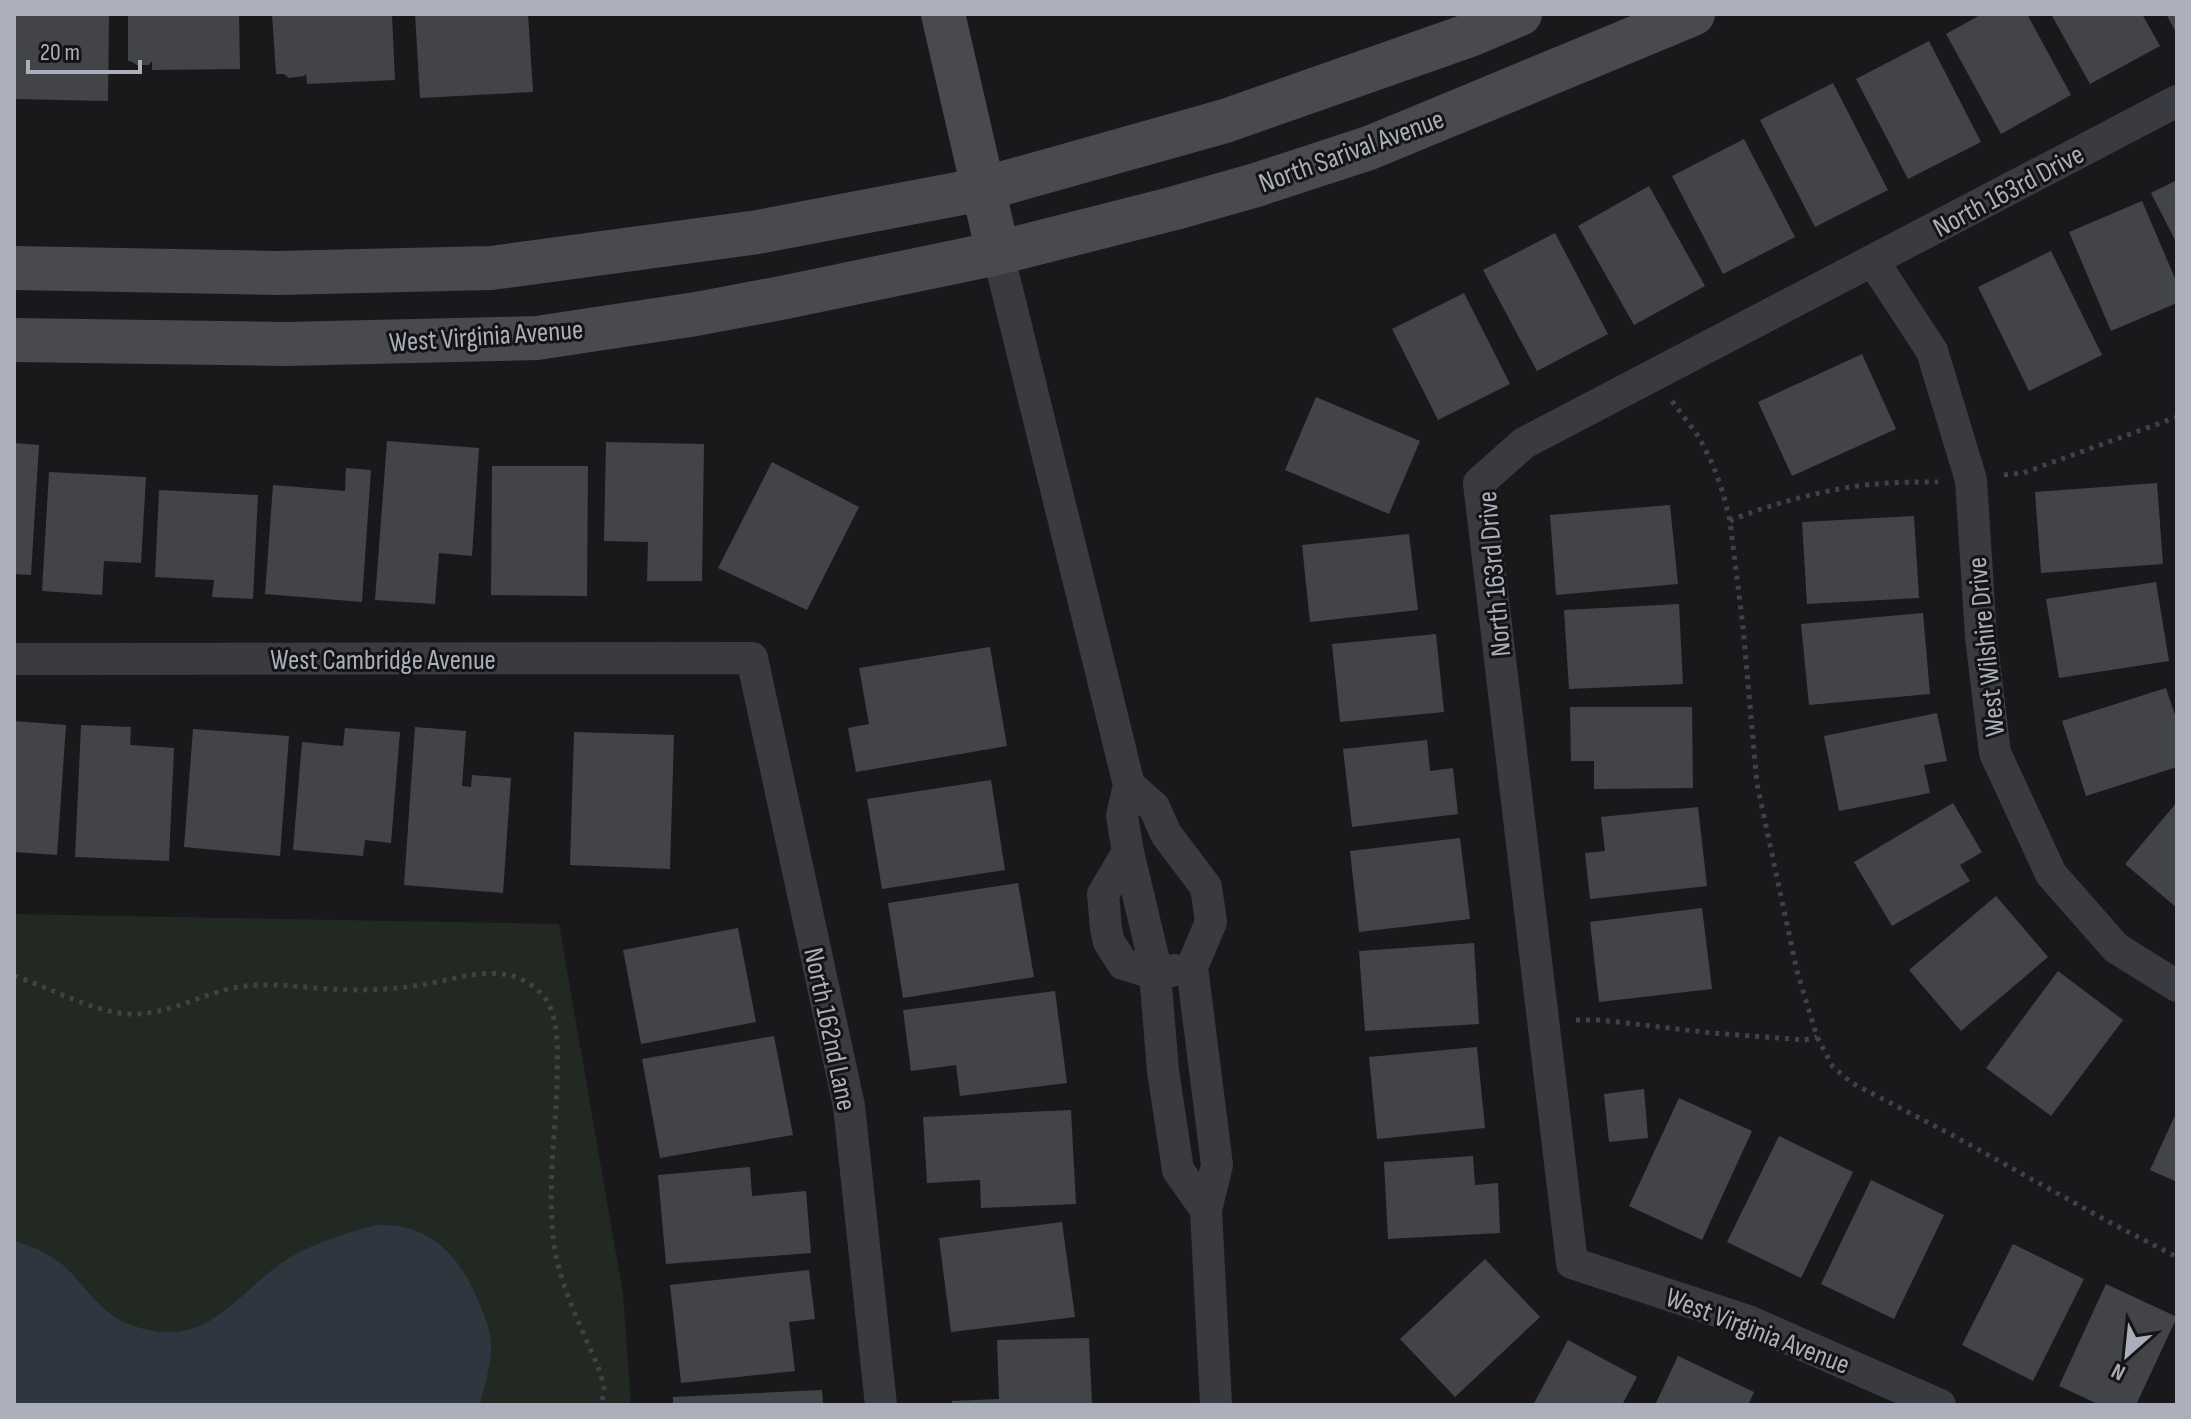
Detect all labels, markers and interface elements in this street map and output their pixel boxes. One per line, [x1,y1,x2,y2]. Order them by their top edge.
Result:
scale bar [28,24,140,74]
text: 20 m [40,38,80,67]
street label: North Sarival Avenue [1254,103,1449,200]
street label: North 163rd Drive [1928,138,2090,245]
street label: West Virginia Avenue [388,313,584,360]
street label: North 163rd Drive [1471,490,1518,658]
street label: West Wilshire Drive [1961,556,2012,738]
street label: West Cambridge Avenue [270,644,496,677]
street label: North 162nd Lane [796,945,863,1114]
street label: West Virginia Avenue [1661,1281,1854,1382]
north arrow [2087,1315,2167,1395]
text: N [2107,1357,2130,1386]

